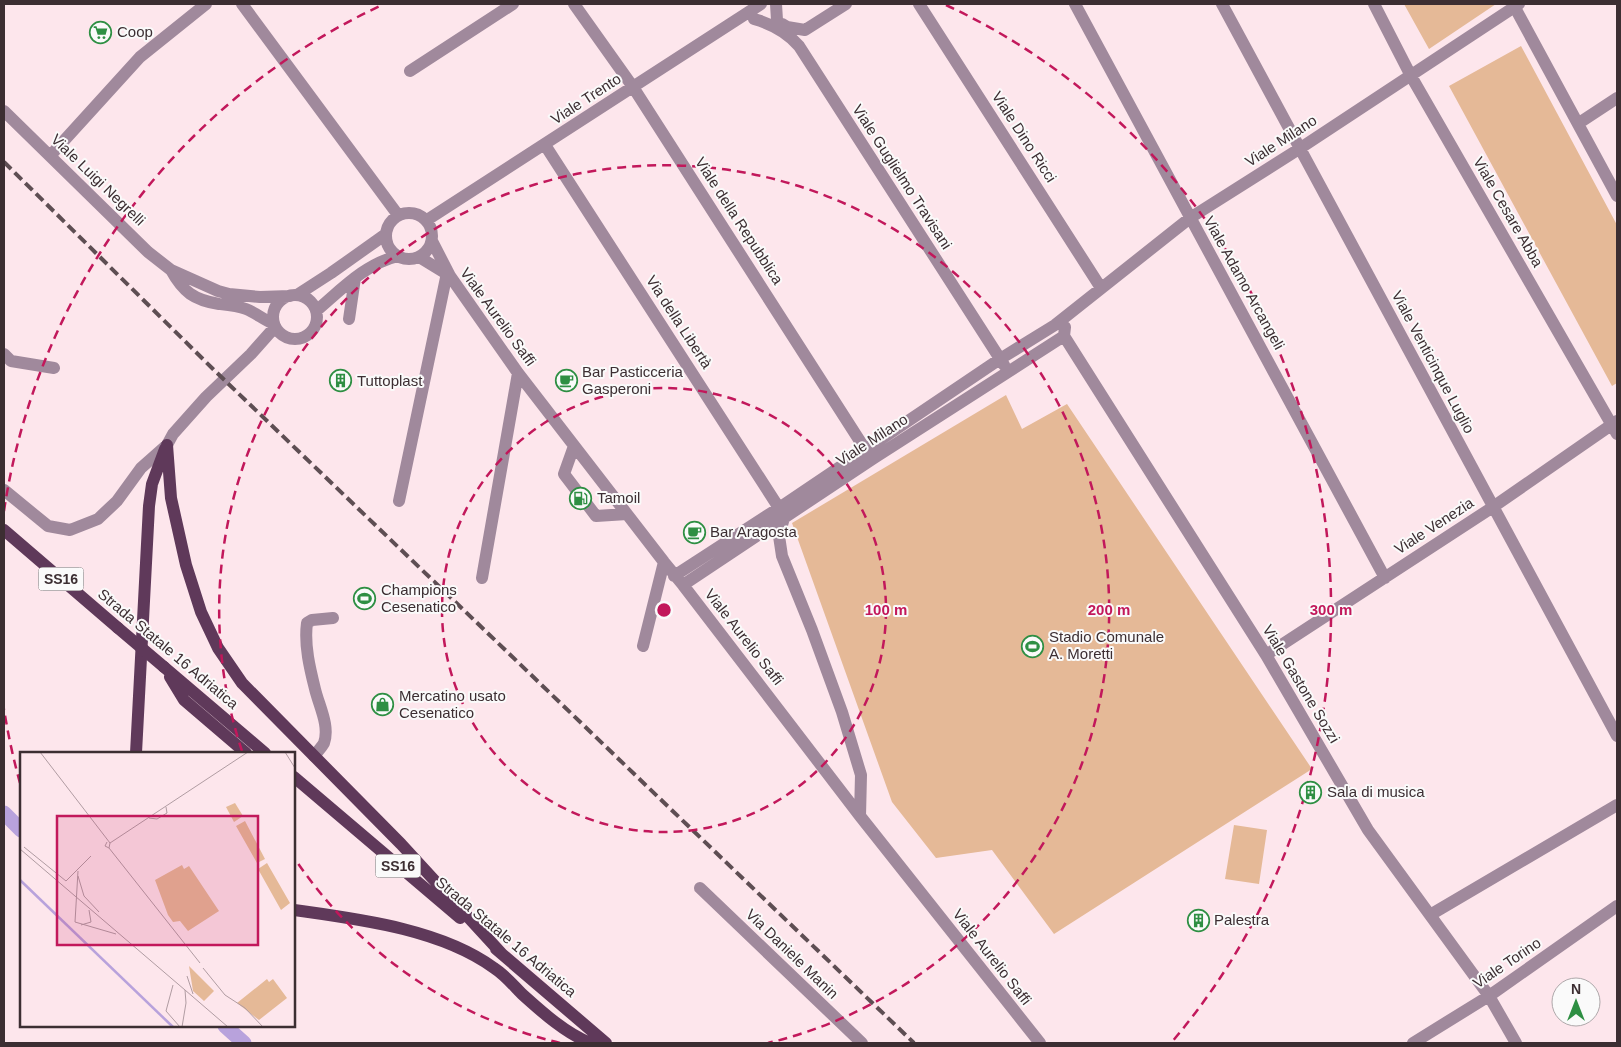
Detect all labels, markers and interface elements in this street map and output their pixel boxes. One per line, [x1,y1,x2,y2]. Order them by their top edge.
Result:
supermarket icon: Coop [89,20,113,44]
place label: Coop [117,23,153,40]
street label: Viale Trento [548,70,624,127]
street label: Viale Dino Ricci [989,88,1060,185]
street label: Viale Guglielmo Travisani [849,101,956,252]
street label: Viale Milano [1242,111,1320,170]
street label: Viale Luigi Negrelli [48,130,149,229]
street label: Viale della Repubblica [692,154,787,288]
street label: Viale Cesare Abba [1470,154,1547,270]
street label: Viale Adamo Arcangeli [1201,213,1288,352]
street label: Viale Aurelio Saffi [457,264,540,369]
street label: Via della Libertà [643,272,716,372]
street label: Viale Venticinque Luglio [1389,288,1478,436]
place label: Bar Pasticceria Gasperoni [582,363,684,397]
building icon: Tuttoplast [329,369,353,393]
cafe icon: Bar Pasticceria Gasperoni [554,369,578,393]
place label: Tuttoplast [357,372,423,389]
street label: Viale Milano [833,410,911,469]
fuel station icon: Tamoil [569,486,593,510]
place label: Tamoil [597,489,640,506]
street label: Viale Venezia [1391,493,1477,557]
cafe icon: Bar Aragosta [682,520,706,544]
place label: Bar Aragosta [710,523,797,540]
road number: SS16 [38,568,84,590]
place label: Champions Cesenatico [381,581,457,615]
street label: Strada Statale 16 Adriatica [95,585,242,713]
street label: Viale Aurelio Saffi [702,585,787,688]
sports icon: Champions Cesenatico [353,587,377,611]
centre of rings [655,601,673,619]
text: 100 m [865,601,907,618]
text: 200 m [1088,601,1130,618]
text: 300 m [1310,601,1352,618]
street label: Viale Gastone Sozzi [1259,622,1343,746]
place label: Stadio Comunale A. Moretti [1049,628,1164,662]
sports icon: Stadio Comunale A. Moretti [1021,634,1045,658]
place label: Mercatino usato Cesenatico [399,687,506,721]
shop icon: Mercatino usato Cesenatico [371,693,395,717]
inset map [20,752,295,1027]
building icon: Sala di musica [1299,780,1323,804]
place label: Sala di musica [1327,783,1425,800]
road number: SS16 [376,854,420,878]
street label: Strada Statale 16 Adriatica [433,873,580,1001]
street label: Via Daniele Manin [743,905,842,1002]
street label: Viale Aurelio Saffi [950,905,1035,1008]
building icon: Palestra [1186,908,1210,932]
place label: Palestra [1214,911,1270,928]
street label: Viale Torino [1470,934,1544,991]
north arrow [1551,977,1601,1027]
text: N [1571,981,1581,997]

